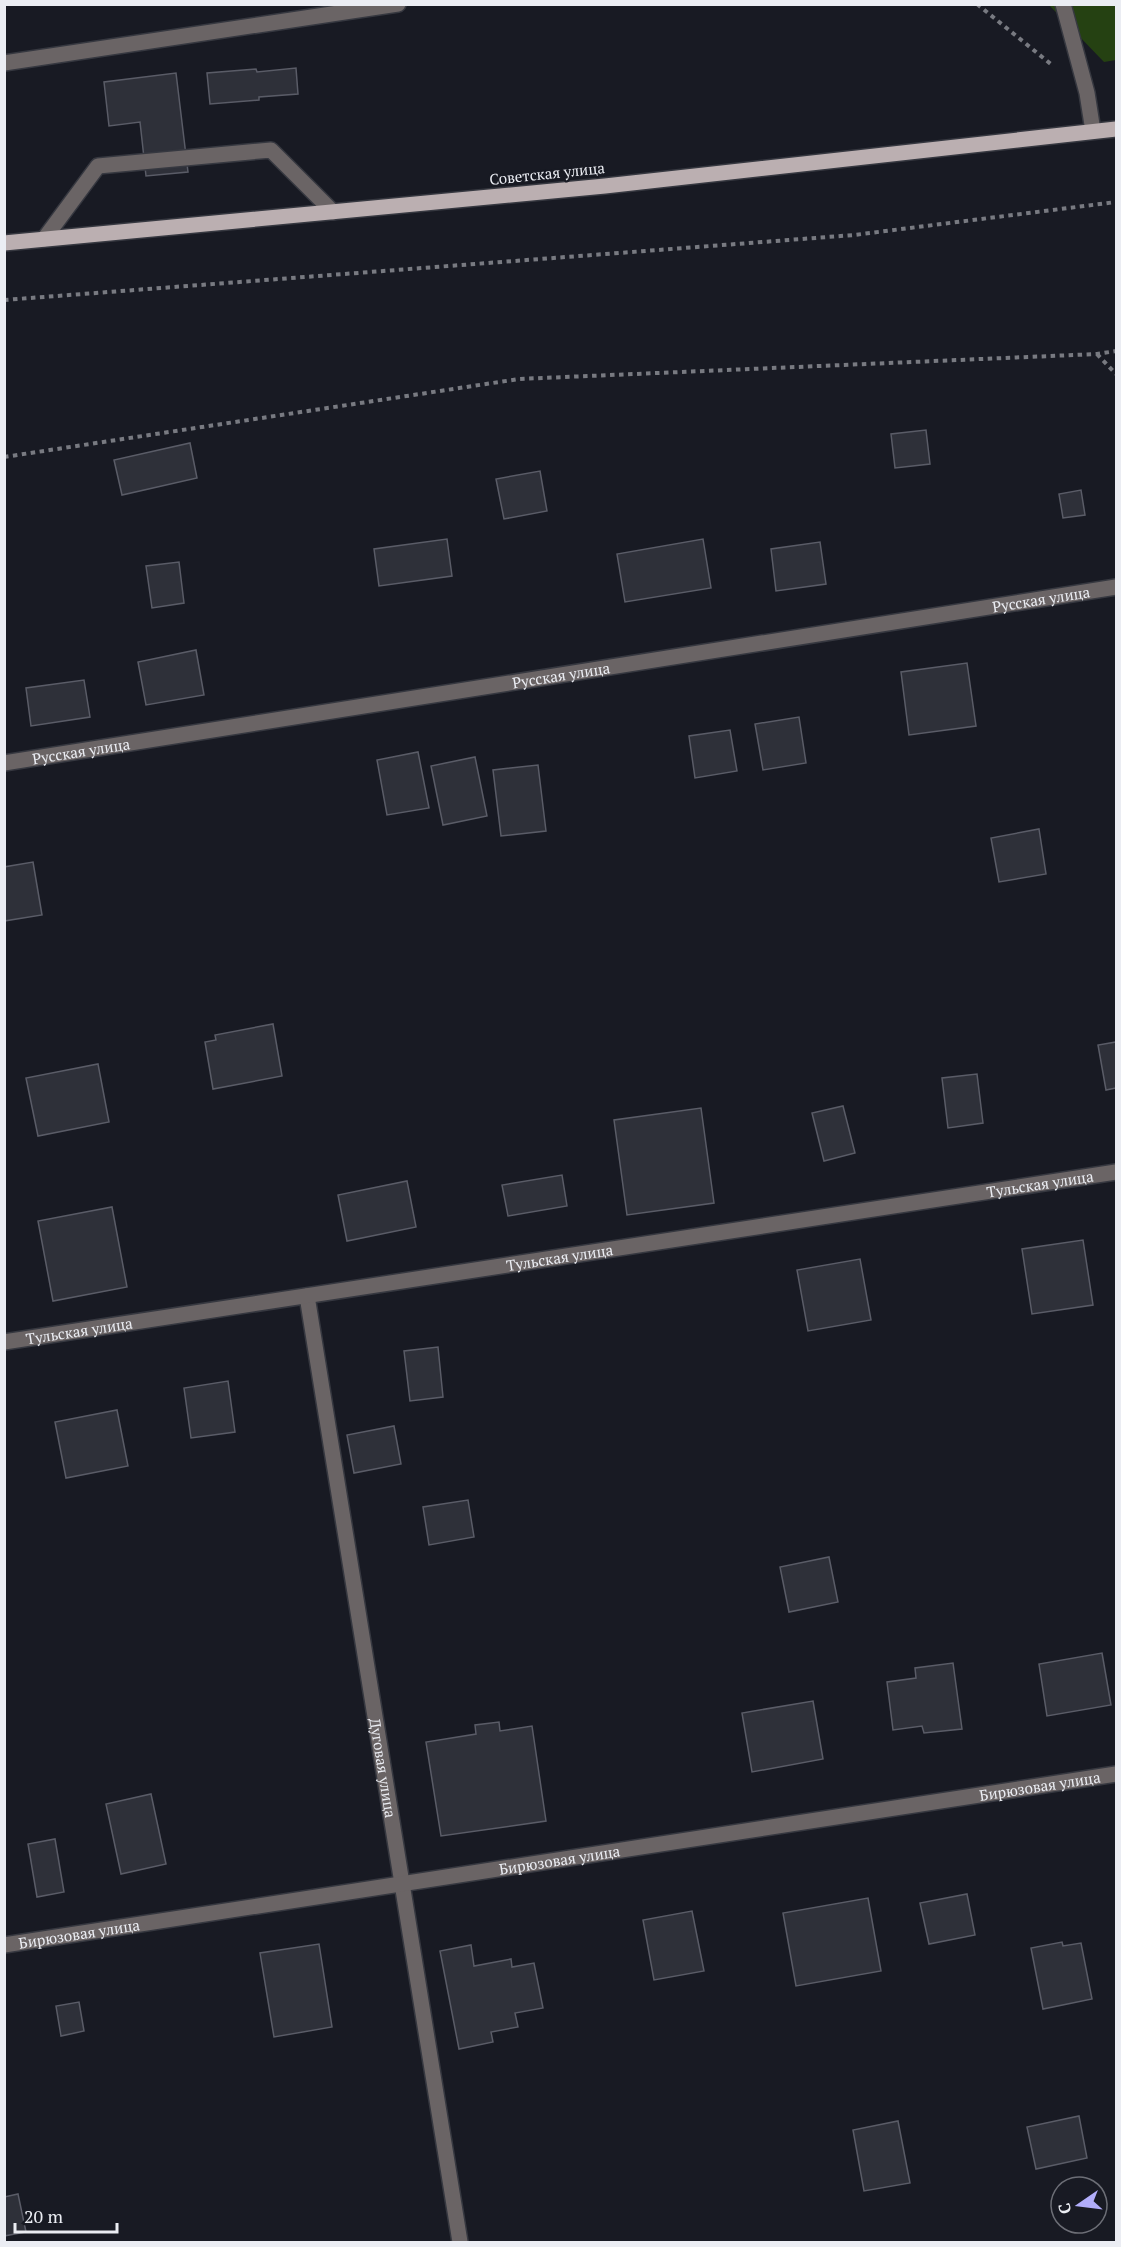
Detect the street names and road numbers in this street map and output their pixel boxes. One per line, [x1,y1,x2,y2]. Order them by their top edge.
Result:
street label: Советская улица [488,157,606,189]
street label: Русская улица [991,581,1092,616]
street label: Русская улица [511,657,612,692]
street label: Русская улица [31,733,132,768]
street label: Тульская улица [985,1166,1095,1202]
street label: Тульская улица [505,1239,615,1275]
street label: Тульская улица [24,1312,134,1349]
street label: Дуговая улица [365,1717,401,1820]
street label: Бирюзовая улица [978,1766,1102,1805]
street label: Бирюзовая улица [497,1840,622,1879]
street label: Бирюзовая улица [17,1914,142,1953]

